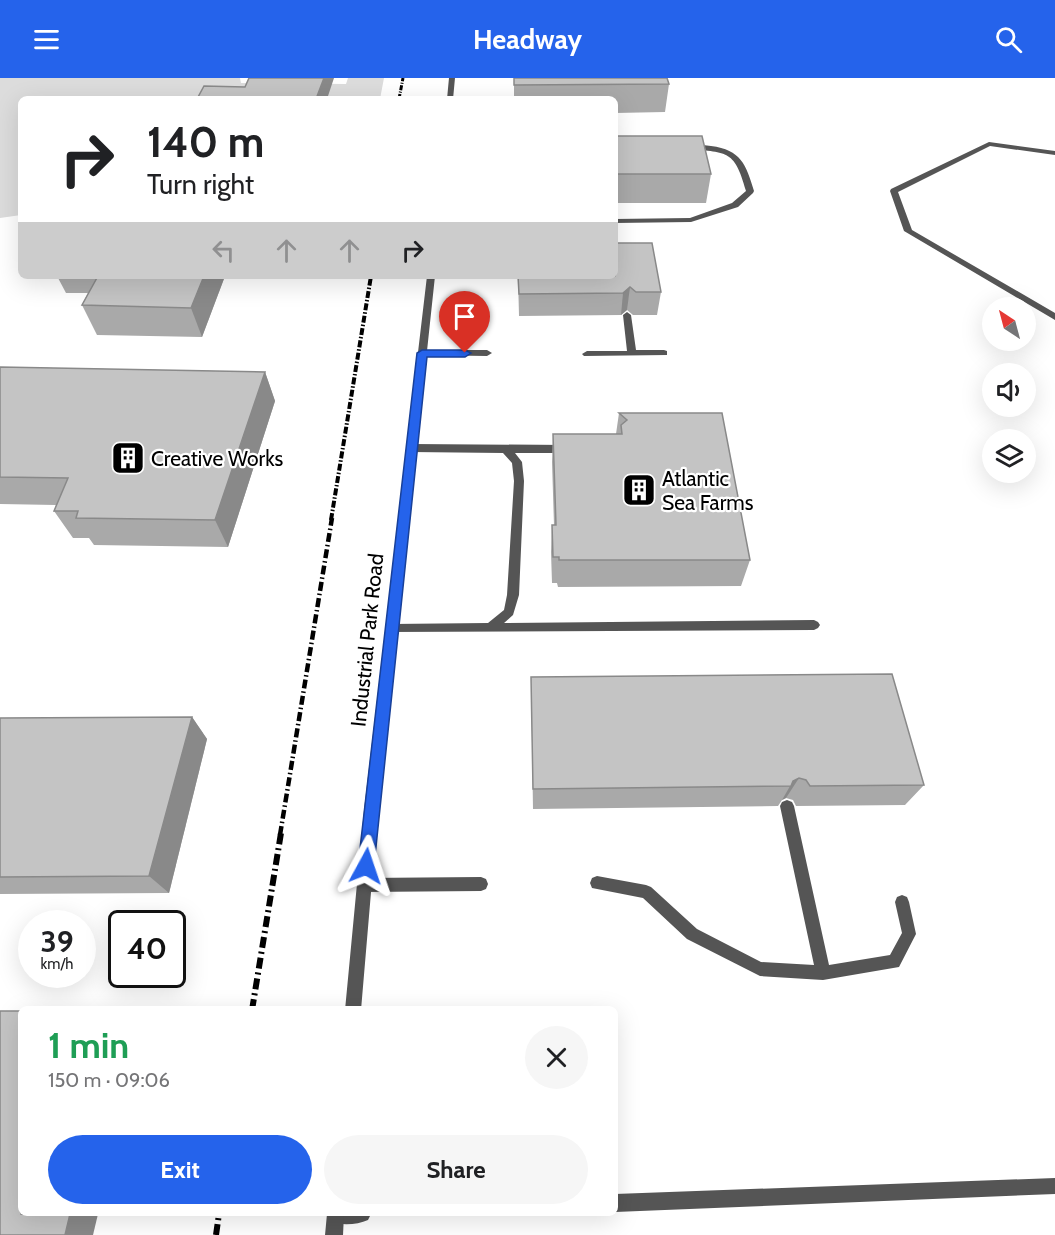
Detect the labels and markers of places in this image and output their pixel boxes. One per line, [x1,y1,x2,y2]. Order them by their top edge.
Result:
pin [439,291,490,353]
building icon: Creative Works [110,440,146,476]
place label: Creative Works [151,446,284,471]
place label: Atlantic Sea Farms [662,466,754,515]
building icon: Atlantic Sea Farms [621,472,657,508]

